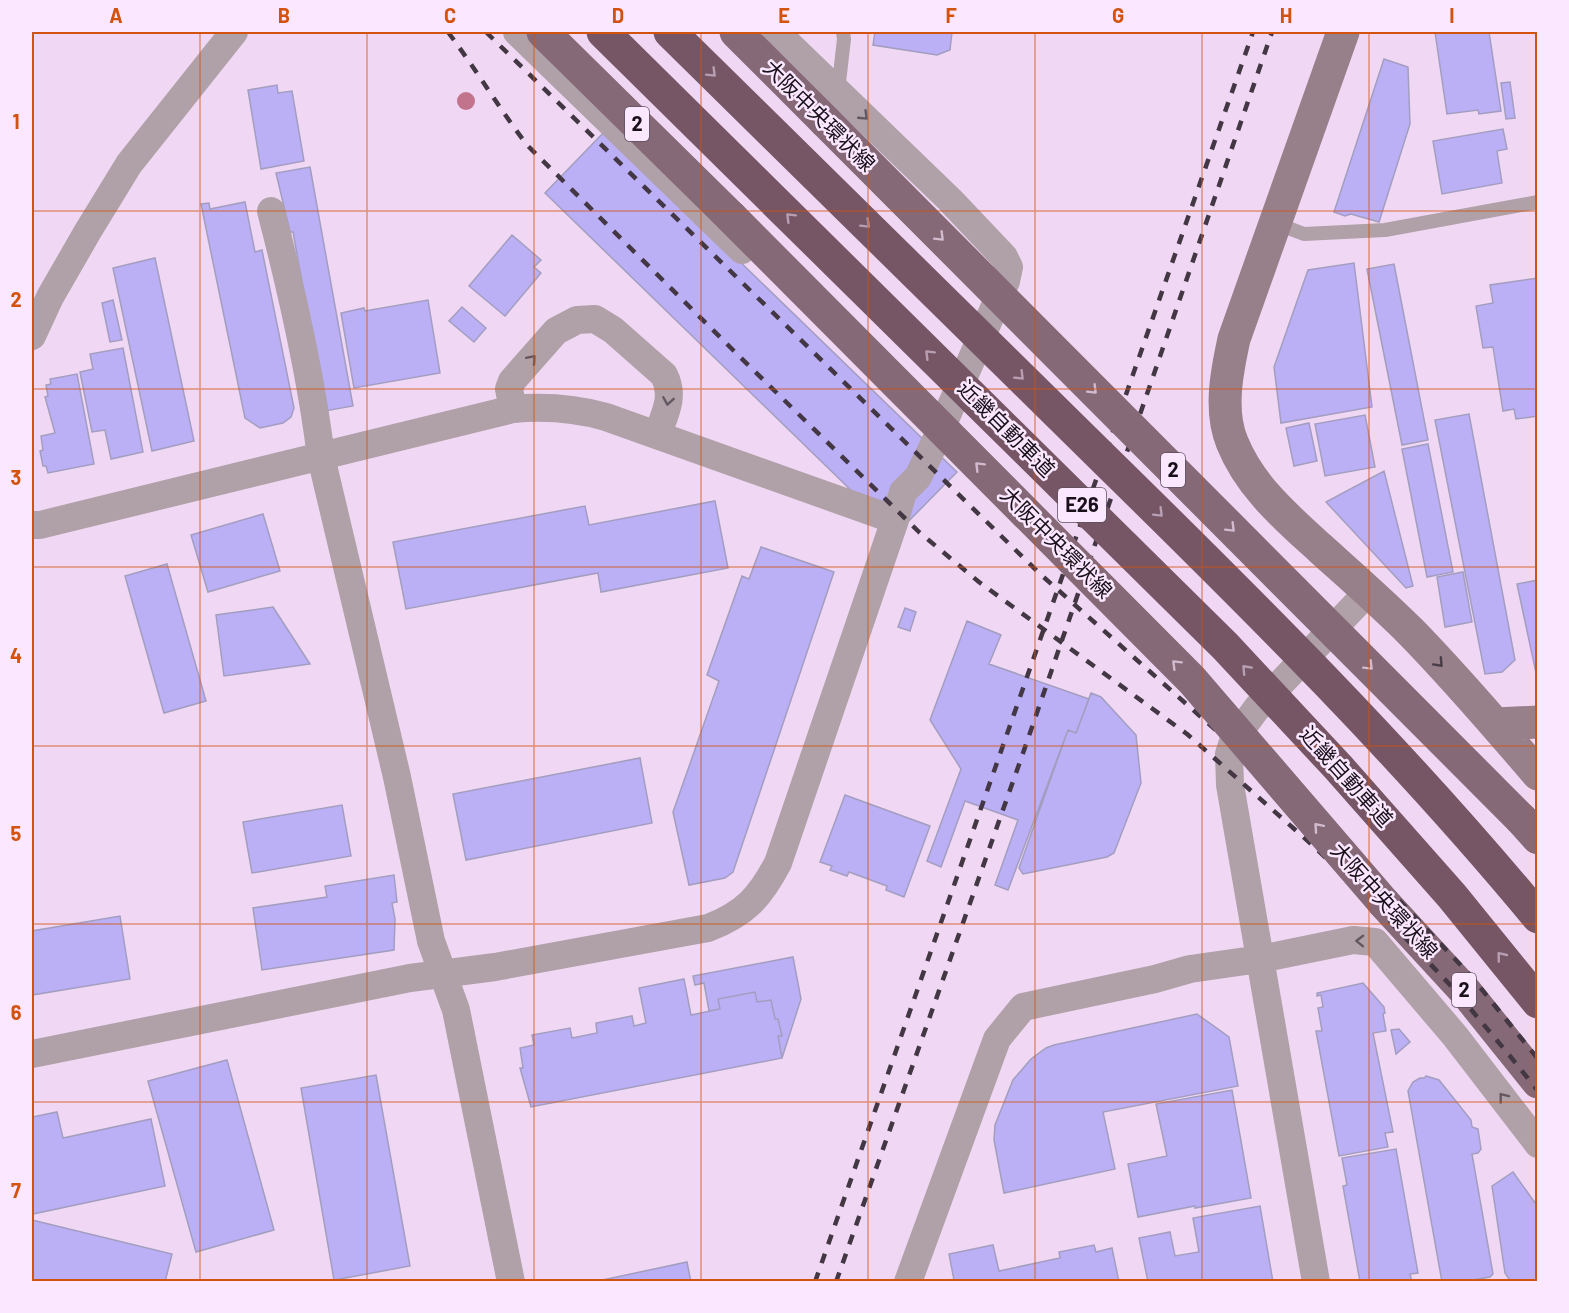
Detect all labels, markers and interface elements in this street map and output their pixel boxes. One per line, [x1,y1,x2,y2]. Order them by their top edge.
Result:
text: A [109,3,123,27]
text: B [278,3,290,27]
text: C [444,3,456,27]
text: D [612,3,624,27]
text: E [778,3,790,27]
text: F [945,3,957,27]
text: G [1112,3,1124,27]
text: H [1280,3,1292,27]
text: I [1449,3,1455,27]
street label: 大阪中央環状線 [759,54,881,176]
one-way arrow [705,65,716,76]
road number: 2 [625,107,649,141]
text: 1 [12,109,20,133]
one-way arrow [856,109,867,120]
one-way arrow [787,213,798,224]
one-way arrow [858,217,869,228]
one-way arrow [933,229,944,240]
text: 2 [10,287,22,311]
one-way arrow [926,350,937,361]
one-way arrow [525,355,536,366]
one-way arrow [1012,368,1023,379]
street label: 近畿自動車道 [954,375,1060,481]
one-way arrow [1086,383,1097,393]
one-way arrow [662,396,674,405]
road number: 2 [1161,453,1185,487]
one-way arrow [976,463,987,474]
text: 3 [11,465,21,489]
street label: 大阪中央環状線 [996,481,1118,603]
road number: E26 [1058,488,1106,522]
one-way arrow [1151,505,1162,516]
one-way arrow [1223,520,1234,531]
text: 4 [10,643,22,667]
one-way arrow [1432,657,1443,667]
one-way arrow [1361,658,1372,669]
one-way arrow [1173,661,1184,672]
one-way arrow [1242,665,1253,676]
street label: 近畿自動車道 [1296,721,1399,831]
text: 5 [11,821,22,845]
one-way arrow [1315,822,1326,833]
street label: 大阪中央環状線 [1327,837,1444,963]
one-way arrow [1356,935,1365,947]
one-way arrow [1497,952,1508,963]
road number: 2 [1452,973,1476,1007]
text: 6 [11,1000,22,1024]
one-way arrow [1499,1093,1510,1104]
text: 7 [11,1178,21,1202]

